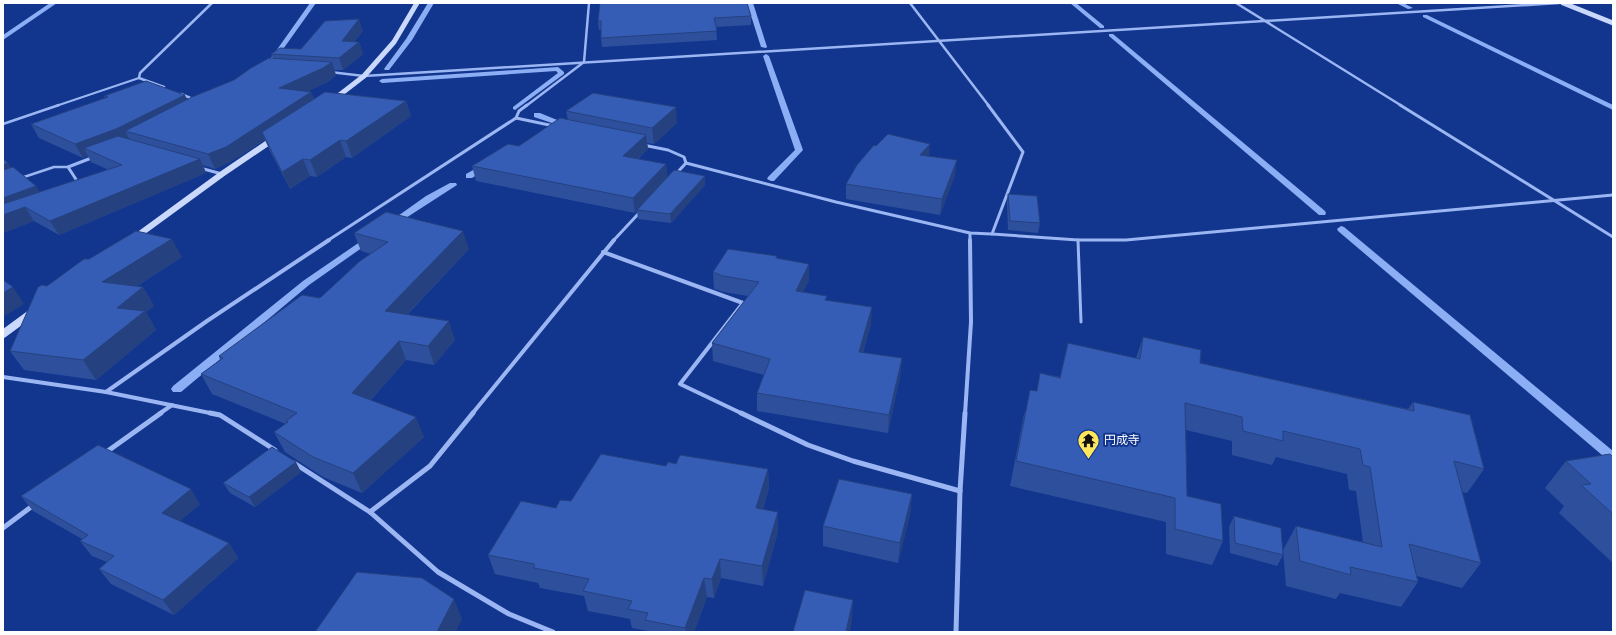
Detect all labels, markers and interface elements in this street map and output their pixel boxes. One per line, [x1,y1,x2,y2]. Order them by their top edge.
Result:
temple icon: 円成寺 [1076,427,1102,460]
place label: 円成寺 [1104,431,1140,448]

